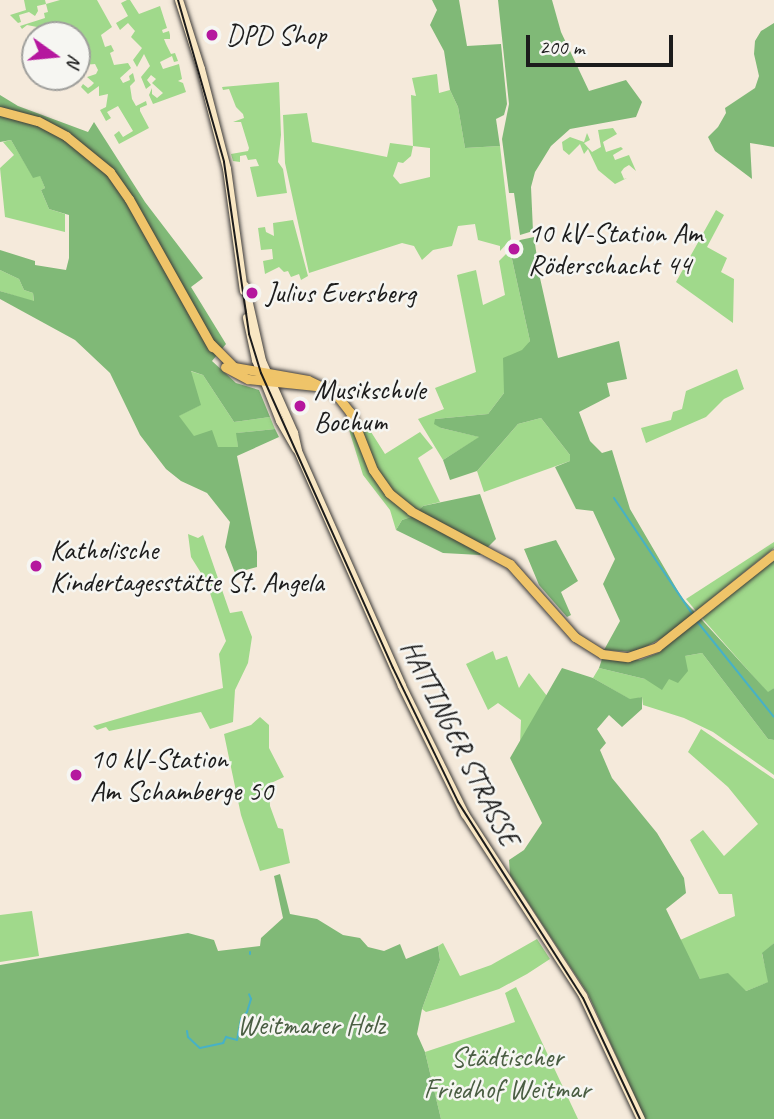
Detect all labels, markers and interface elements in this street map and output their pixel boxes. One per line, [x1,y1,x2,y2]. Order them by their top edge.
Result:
place label: DPD Shop [226,18,326,52]
north arrow [21,21,91,91]
scale bar [529,21,676,65]
marker: DPD Shop [204,27,220,43]
text: 200 m [539,34,584,60]
text: N [61,52,87,70]
place label: 10 kV-Station Am Röderschacht 44 [528,216,702,282]
marker: 10 kV-Station Am Röderschacht 44 [506,241,522,257]
place label: Julius Eversberg [266,276,415,310]
marker: Julius Eversberg [244,285,260,301]
place label: Musikschule Bochum [314,373,426,439]
marker: Musikschule Bochum [292,398,308,414]
place label: Katholische Kindertagesstätte St. Angela [50,533,324,599]
marker: Katholische Kindertagesstätte St. Angela [28,558,44,574]
street label: HATTINGER STRASSE [394,634,526,852]
place label: 10 kV-Station Am Schamberge 50 [90,742,273,808]
marker: 10 kV-Station Am Schamberge 50 [68,767,84,783]
park label: Weitmarer Holz [237,1008,385,1042]
park label: Städtischer Friedhof Weitmar [423,1040,591,1106]

